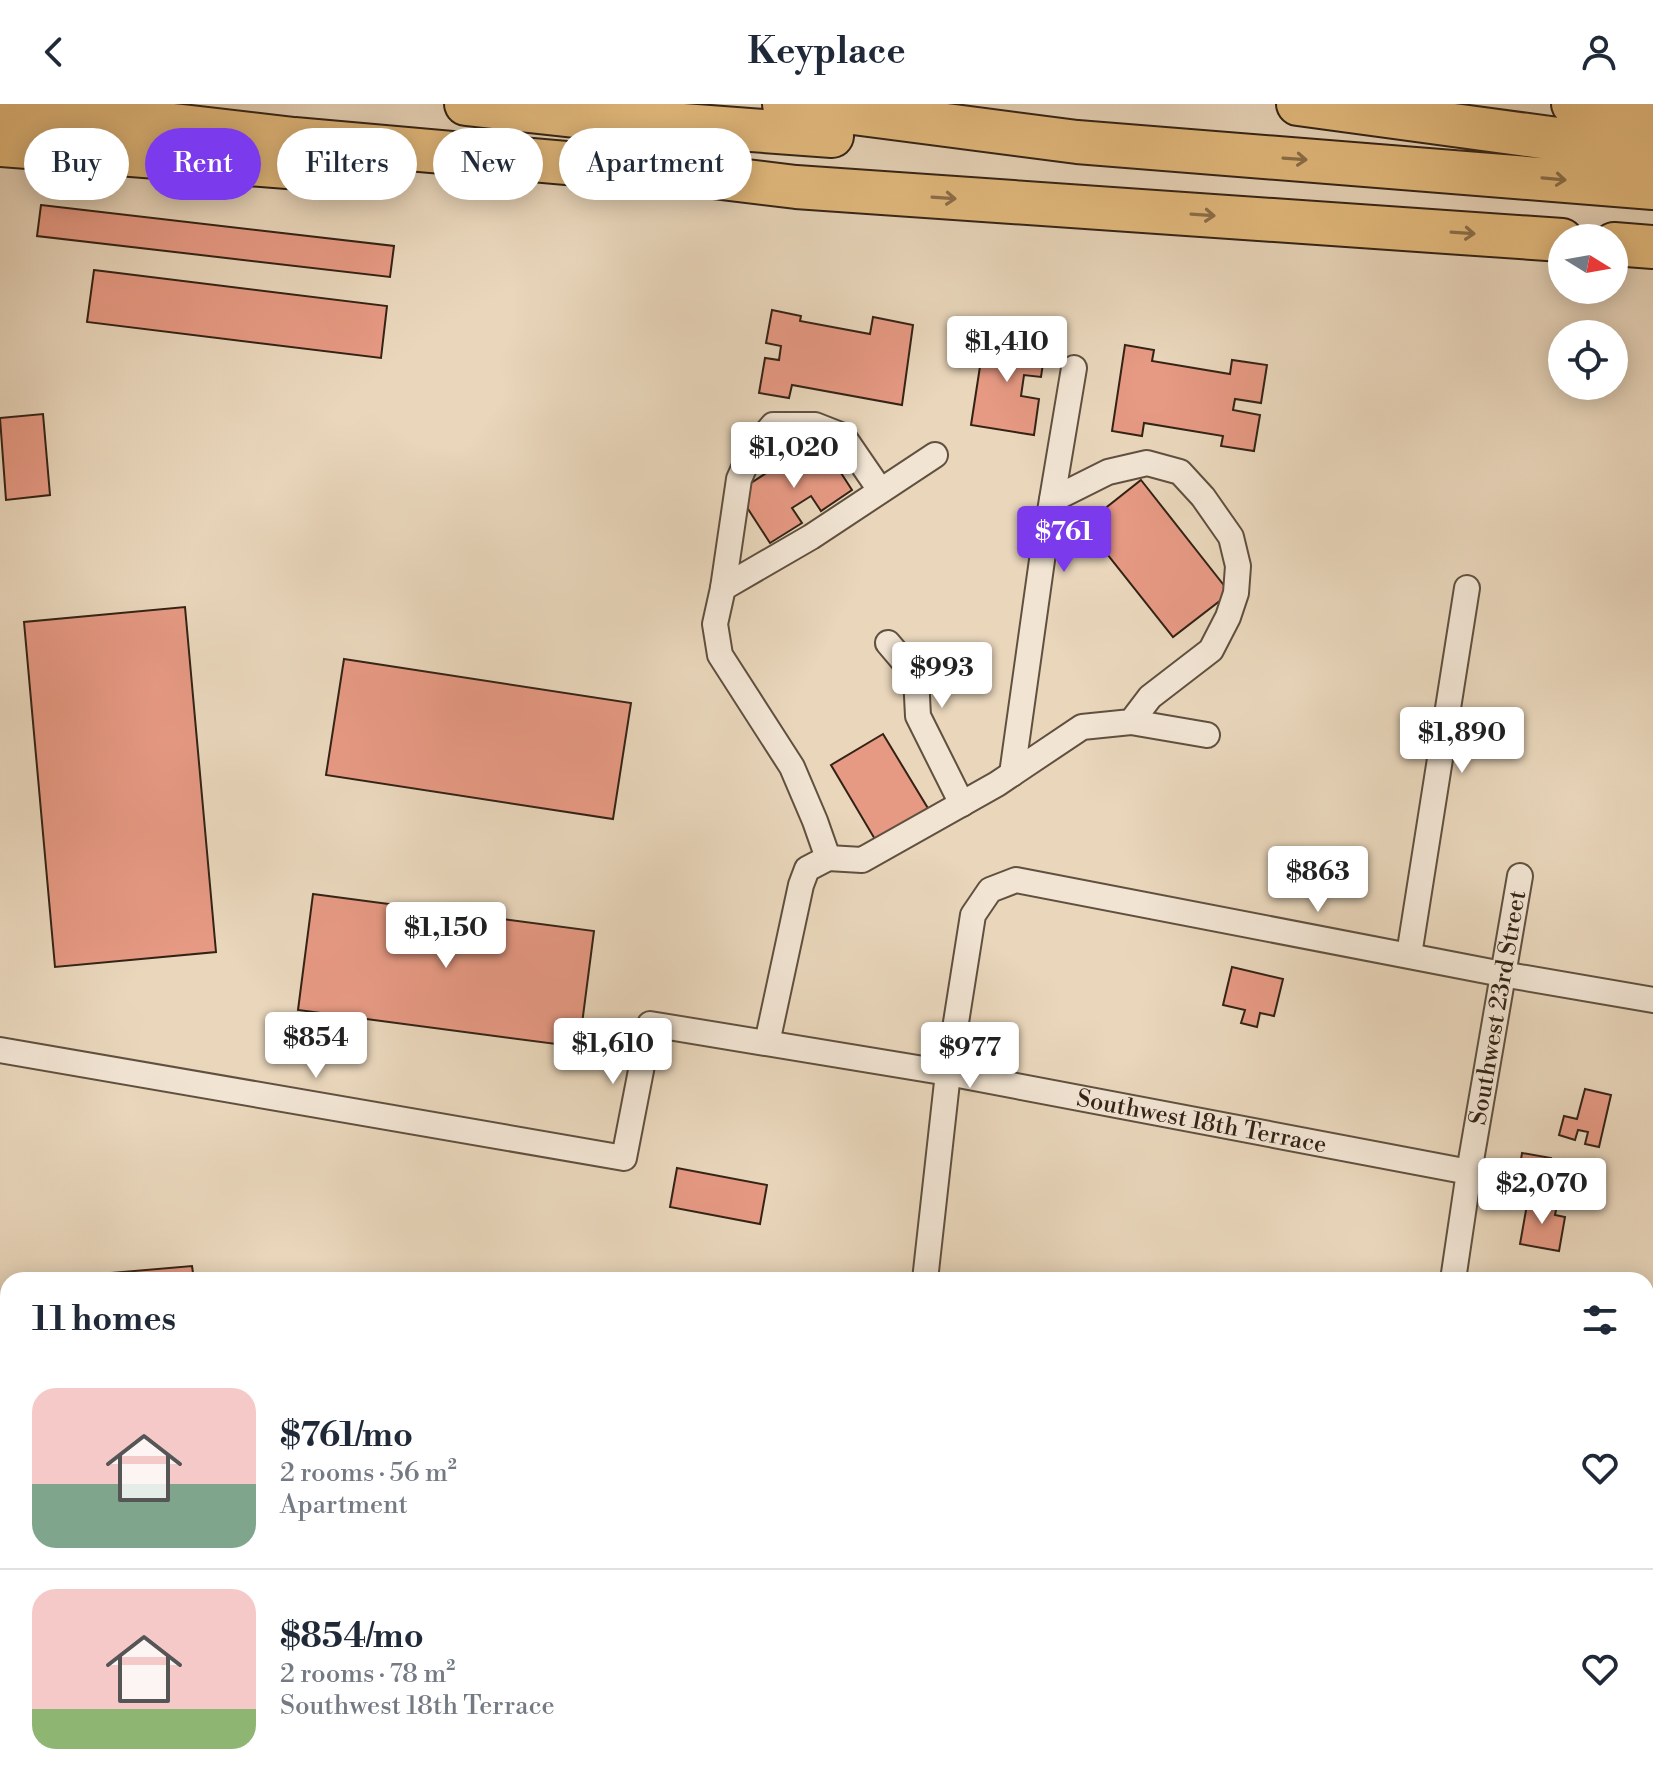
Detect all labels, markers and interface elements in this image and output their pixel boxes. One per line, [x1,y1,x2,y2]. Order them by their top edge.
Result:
icon: back [32,30,76,74]
text: Keyplace [747,30,906,75]
icon: person [1577,30,1621,74]
chip: Buy [24,128,129,200]
chip: Rent [145,128,261,200]
chip: Filters [277,128,417,200]
chip: New [433,128,543,200]
chip: Apartment [559,128,752,200]
one-way arrow [1281,152,1308,167]
one-way arrow [1540,172,1567,187]
one-way arrow [930,191,957,206]
one-way arrow [1189,208,1216,223]
north arrow [1548,224,1628,304]
map controls [1548,224,1628,400]
one-way arrow [1449,226,1476,241]
pin: $1,410 [942,316,1072,384]
button: locate [1548,320,1628,400]
text: $1,410 [965,326,1049,358]
pin: $1,020 [729,422,859,490]
text: $1,020 [749,432,839,464]
pin: $761 [1017,506,1111,574]
text: $761 [1035,516,1093,548]
pin: $993 [895,642,989,710]
text: $993 [910,652,974,684]
pin: $1,890 [1397,707,1527,775]
text: $1,890 [1418,717,1506,749]
pin: $863 [1271,846,1365,914]
text: $863 [1286,856,1350,888]
street label: Southwest 23rd Street [1463,888,1533,1127]
pin: $1,150 [381,902,511,970]
text: $1,150 [404,912,488,944]
pin: $854 [269,1012,363,1080]
pin: $1,610 [548,1018,678,1086]
text: $854 [283,1022,349,1054]
pin: $977 [923,1022,1017,1090]
text: $1,610 [572,1028,654,1060]
text: $977 [939,1032,1001,1064]
street label: Southwest 18th Terrace [1074,1084,1329,1161]
pin: $2,070 [1477,1158,1607,1226]
text: $2,070 [1496,1168,1588,1200]
icon: filters [1578,1298,1622,1342]
text: 11 homes [32,1299,176,1341]
text: $761/mo [280,1415,413,1457]
icon: home [96,1420,192,1516]
icon: heart [1578,1446,1622,1490]
text: 2 rooms · 56 m² [280,1457,457,1489]
text: Apartment [280,1489,408,1521]
text: $854/mo [280,1616,424,1658]
icon: home [96,1621,192,1717]
icon: heart [1578,1647,1622,1691]
text: 2 rooms · 78 m² [280,1658,455,1690]
text: Southwest 18th Terrace [280,1690,555,1722]

